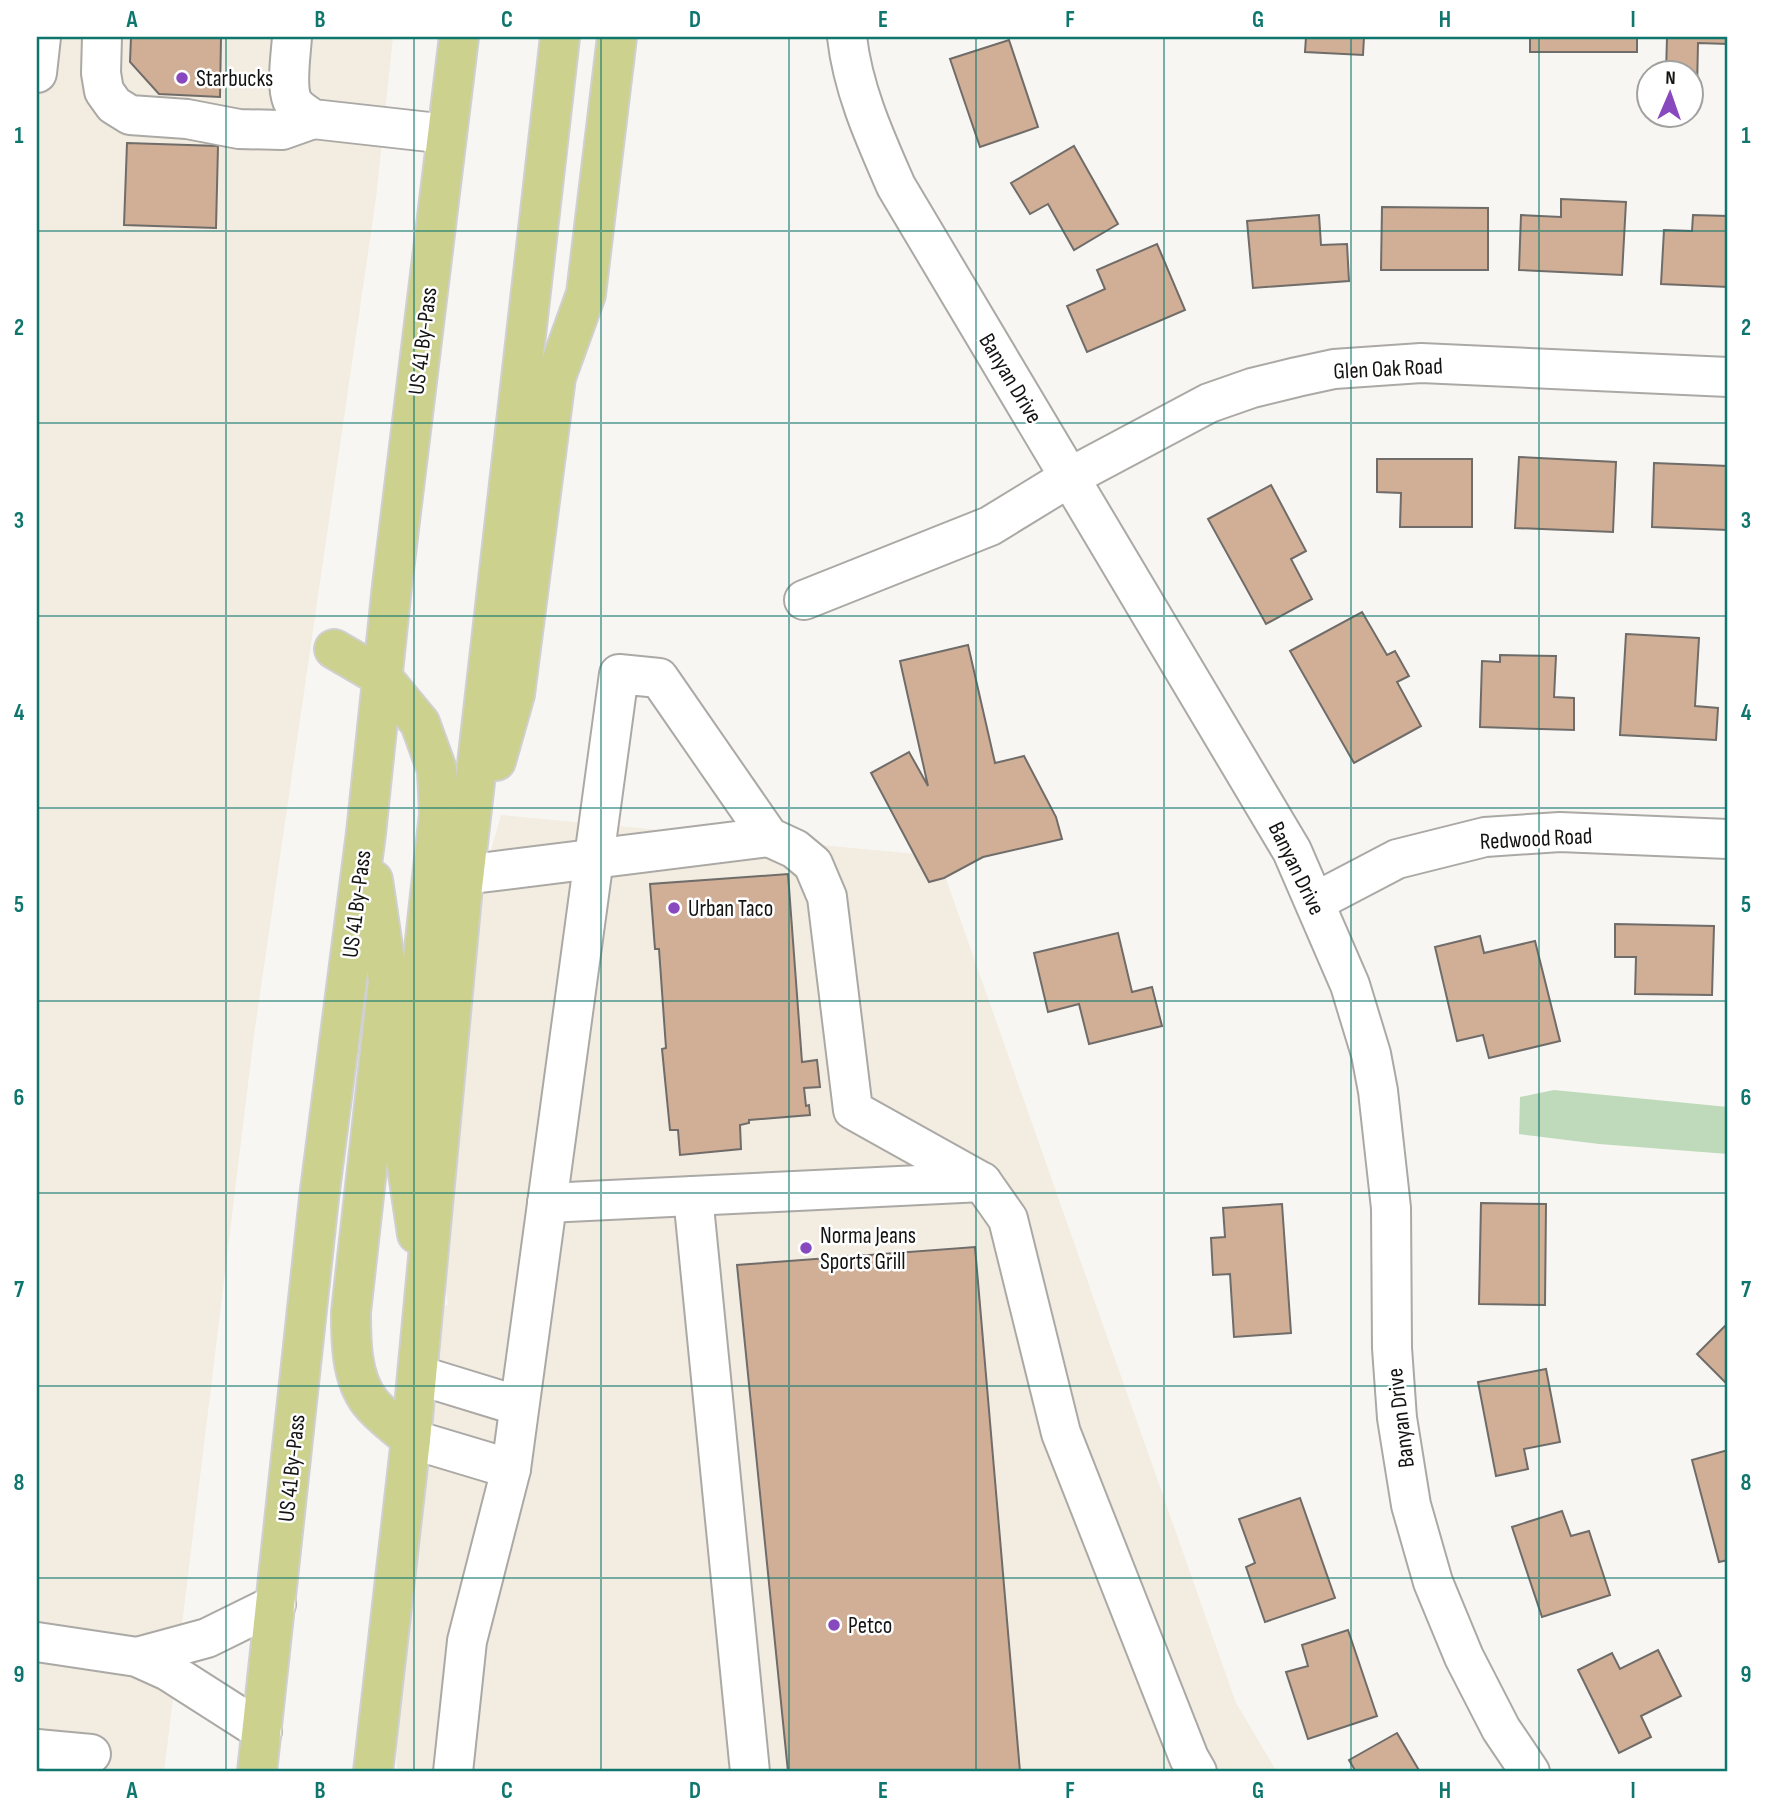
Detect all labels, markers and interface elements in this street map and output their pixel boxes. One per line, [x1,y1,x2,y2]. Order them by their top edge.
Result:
text: A [126,6,139,34]
text: B [315,6,326,34]
text: C [501,6,513,34]
text: D [689,6,701,34]
text: E [878,6,888,34]
text: F [1065,6,1075,34]
text: G [1252,6,1264,34]
text: H [1439,6,1451,34]
text: I [1630,6,1636,34]
north arrow [1636,60,1706,130]
place label: Starbucks [196,65,273,93]
text: N [1665,67,1676,90]
marker: Starbucks [174,70,190,86]
text: 1 [14,122,24,150]
text: 1 [1741,122,1751,150]
street label: US 41 By-Pass [403,286,443,396]
text: 2 [14,314,24,342]
text: 2 [1741,314,1751,342]
street label: Banyan Drive [972,328,1048,429]
street label: Glen Oak Road [1333,352,1443,386]
text: 3 [14,507,24,535]
text: 3 [1741,507,1751,535]
text: 4 [14,699,25,727]
text: 4 [1741,699,1752,727]
street label: Banyan Drive [1262,817,1331,920]
street label: Redwood Road [1479,822,1593,856]
street label: US 41 By-Pass [337,849,377,959]
text: 5 [14,891,24,919]
text: 5 [1741,891,1751,919]
place label: Urban Taco [688,895,773,923]
marker: Urban Taco [666,900,682,916]
text: 6 [14,1084,24,1112]
text: 6 [1741,1084,1751,1112]
place label: Norma Jeans Sports Grill [820,1222,916,1276]
marker: Norma Jeans Sports Grill [798,1240,814,1256]
text: 7 [14,1276,24,1304]
text: 7 [1741,1276,1751,1304]
street label: Banyan Drive [1381,1367,1421,1469]
street label: US 41 By-Pass [272,1413,312,1523]
text: 8 [14,1469,25,1497]
text: 8 [1741,1469,1752,1497]
place label: Petco [848,1612,892,1640]
marker: Petco [826,1617,842,1633]
text: 9 [14,1661,24,1689]
text: 9 [1741,1661,1751,1689]
text: A [126,1777,139,1805]
text: B [315,1777,326,1805]
text: C [501,1777,513,1805]
text: D [689,1777,701,1805]
text: E [878,1777,888,1805]
text: F [1065,1777,1075,1805]
text: G [1252,1777,1264,1805]
text: H [1439,1777,1451,1805]
text: I [1630,1777,1636,1805]

